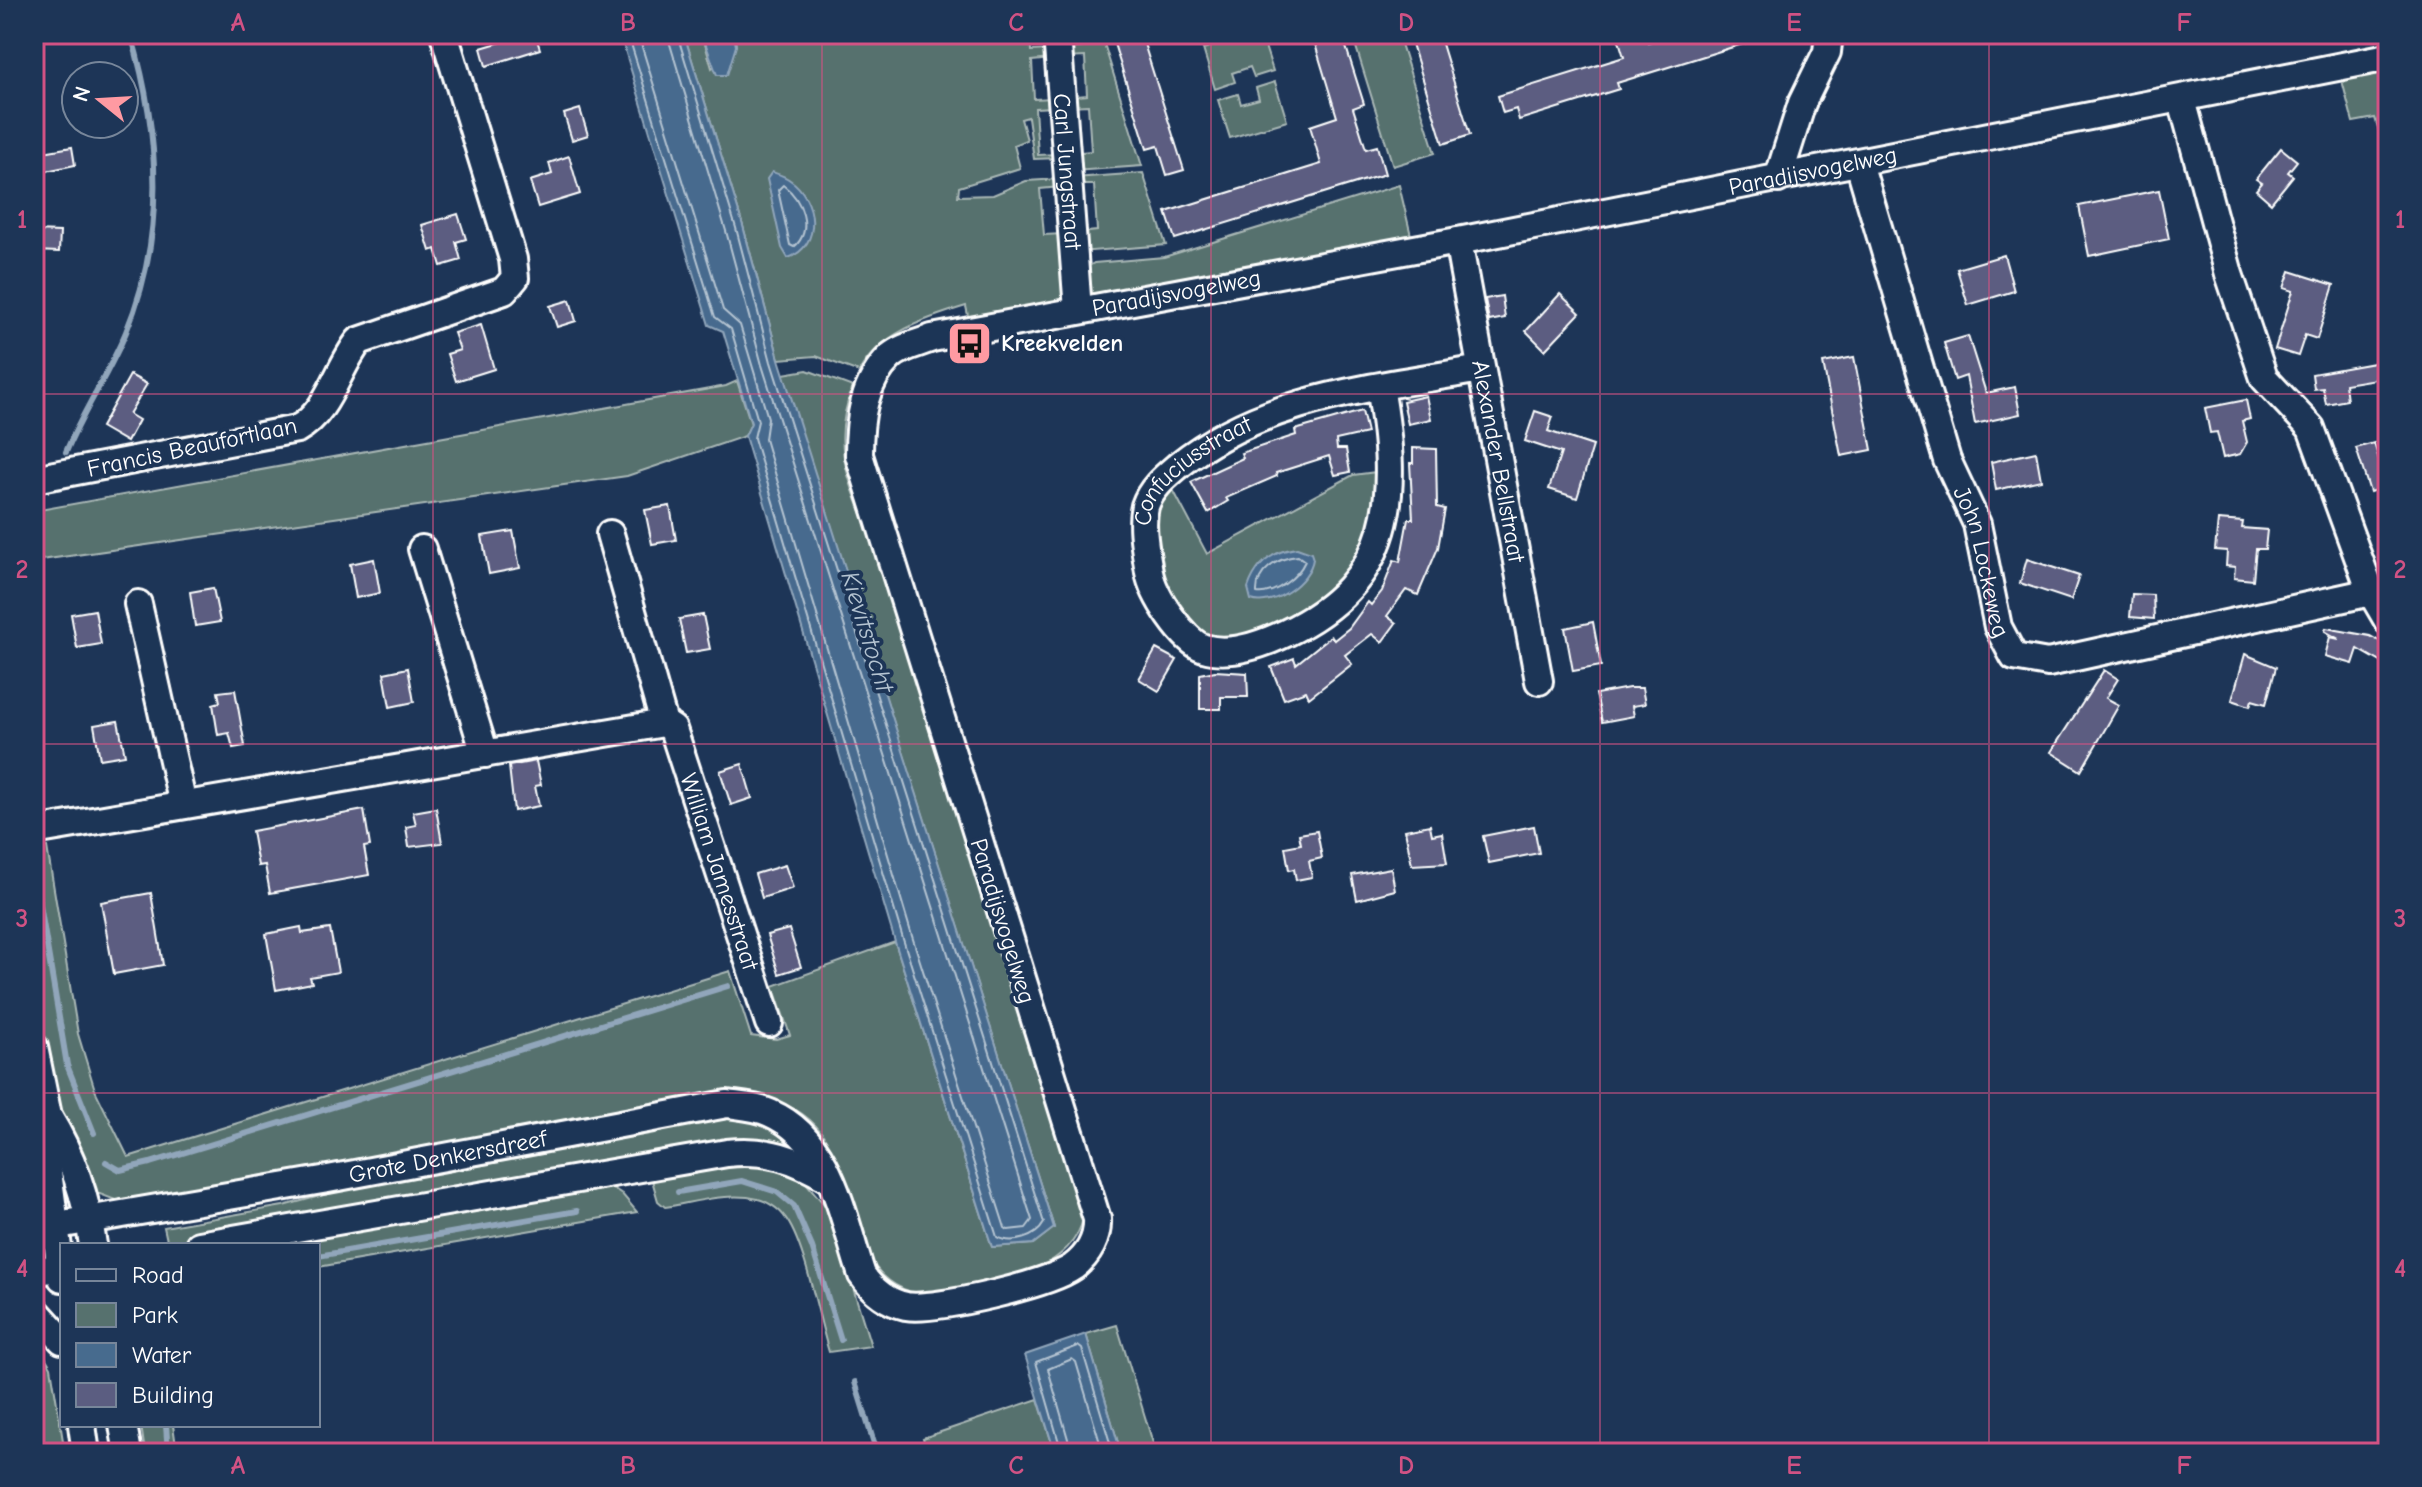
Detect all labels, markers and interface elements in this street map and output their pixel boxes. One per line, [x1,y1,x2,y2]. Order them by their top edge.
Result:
text: A [231,8,246,38]
text: B [620,8,636,38]
text: C [1008,8,1024,38]
text: D [1398,8,1414,38]
text: E [1786,8,1802,38]
text: F [2176,8,2192,38]
north arrow [60,60,140,140]
text: N [67,83,97,105]
street label: Carl Jungstraat [1048,92,1087,252]
street label: Paradijsvogelweg [1726,140,1899,201]
text: 1 [17,205,27,235]
text: 1 [2395,205,2405,235]
street label: Paradijsvogelweg [1090,264,1263,322]
bus stop icon: Kreekvelden [946,319,994,367]
place label: Kreekvelden [1001,329,1123,357]
street label: Alexander Bellstraat [1466,358,1531,566]
street label: Confuciusstraat [1129,409,1257,526]
street label: Francis Beaufortlaan [85,411,299,483]
street label: John Lockeweg [1947,482,2015,643]
text: 2 [16,555,28,585]
text: 2 [2394,555,2406,585]
water label: Kievitstocht [834,568,900,698]
street label: William Jamesstraat [674,770,765,975]
street label: Paradijsvogelweg [965,835,1041,1007]
text: 3 [16,904,28,934]
text: 3 [2394,904,2406,934]
street label: Grote Denkersdreef [347,1124,550,1189]
legend [60,1243,320,1427]
text: 4 [16,1254,28,1284]
text: 4 [2394,1254,2406,1284]
text: Road [132,1261,184,1289]
text: Park [132,1301,178,1329]
text: Water [132,1341,192,1369]
text: Building [132,1381,214,1409]
text: A [231,1451,246,1481]
text: B [620,1451,636,1481]
text: C [1008,1451,1024,1481]
text: D [1398,1451,1414,1481]
text: E [1786,1451,1802,1481]
text: F [2176,1451,2192,1481]

